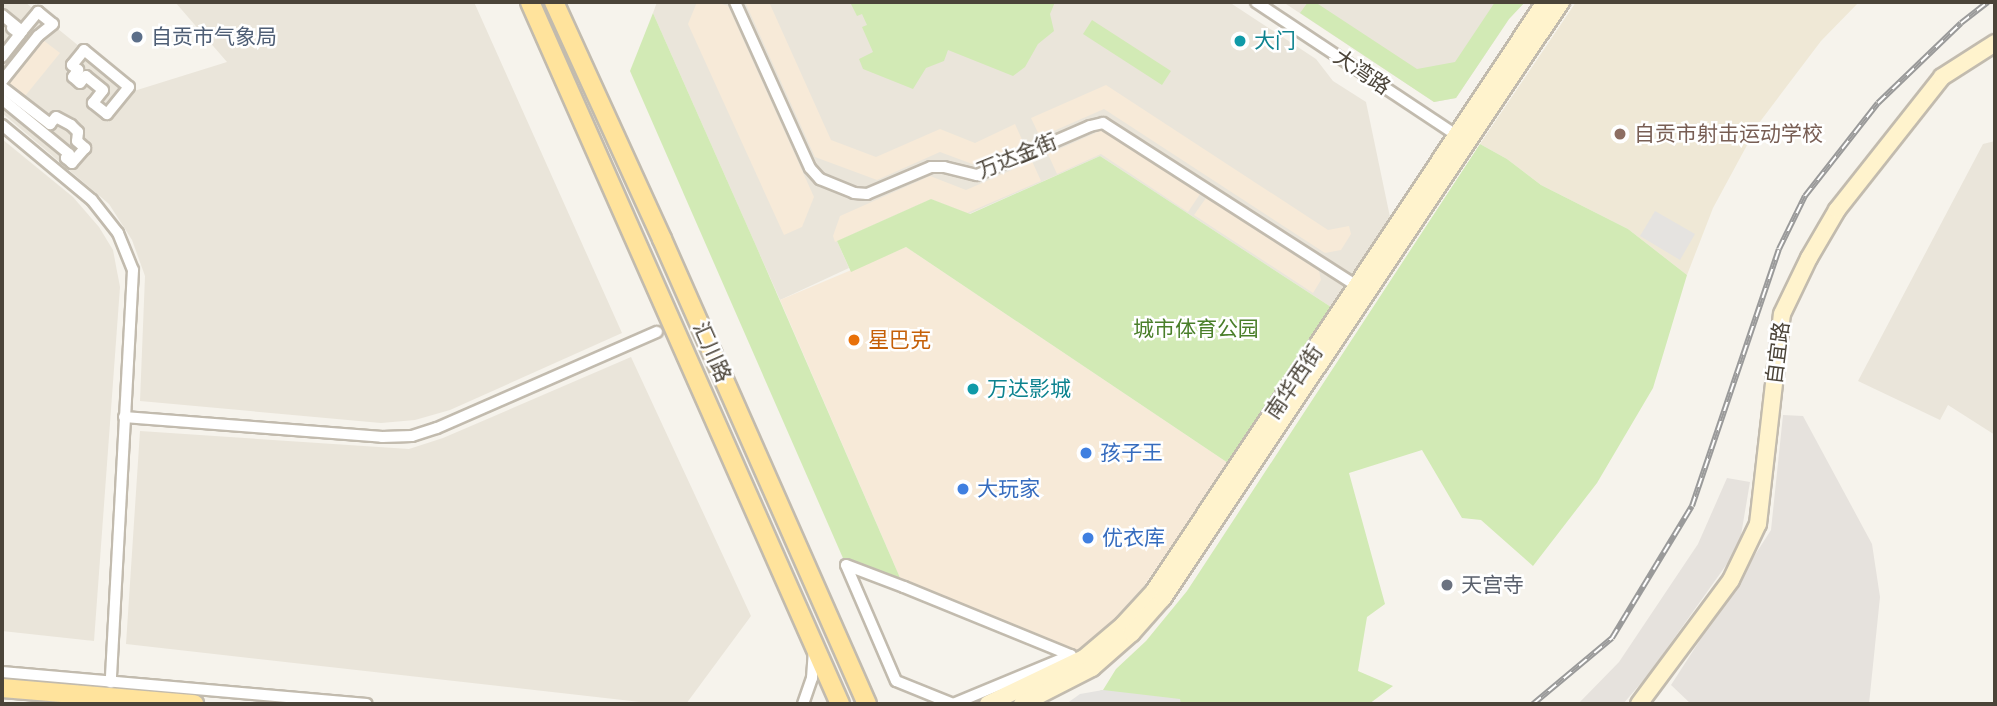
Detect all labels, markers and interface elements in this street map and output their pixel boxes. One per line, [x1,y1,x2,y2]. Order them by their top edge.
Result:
place label: 自贡市气象局 [151,24,277,50]
place label: 大门 [1254,28,1296,54]
marker: 自贡市气象局 [129,29,145,45]
marker: 大门 [1232,33,1248,49]
street label: 大湾路 [1329,44,1395,100]
place label: 自贡市射击运动学校 [1634,121,1823,147]
marker: 自贡市射击运动学校 [1612,126,1628,142]
street label: 万达金街 [973,129,1061,183]
park label: 城市体育公园 [1133,316,1259,342]
street label: 汇川路 [688,318,736,386]
street label: 自宜路 [1762,320,1794,386]
place label: 星巴克 [868,327,931,353]
marker: 星巴克 [846,332,862,348]
street label: 南华西街 [1260,340,1328,424]
place label: 万达影城 [987,376,1071,402]
marker: 万达影城 [965,381,981,397]
place label: 孩子王 [1100,440,1163,466]
marker: 孩子王 [1078,445,1094,461]
place label: 大玩家 [977,476,1040,502]
marker: 大玩家 [955,481,971,497]
place label: 优衣库 [1102,525,1165,551]
marker: 优衣库 [1080,530,1096,546]
place label: 天宫寺 [1461,572,1524,598]
marker: 天宫寺 [1439,577,1455,593]

